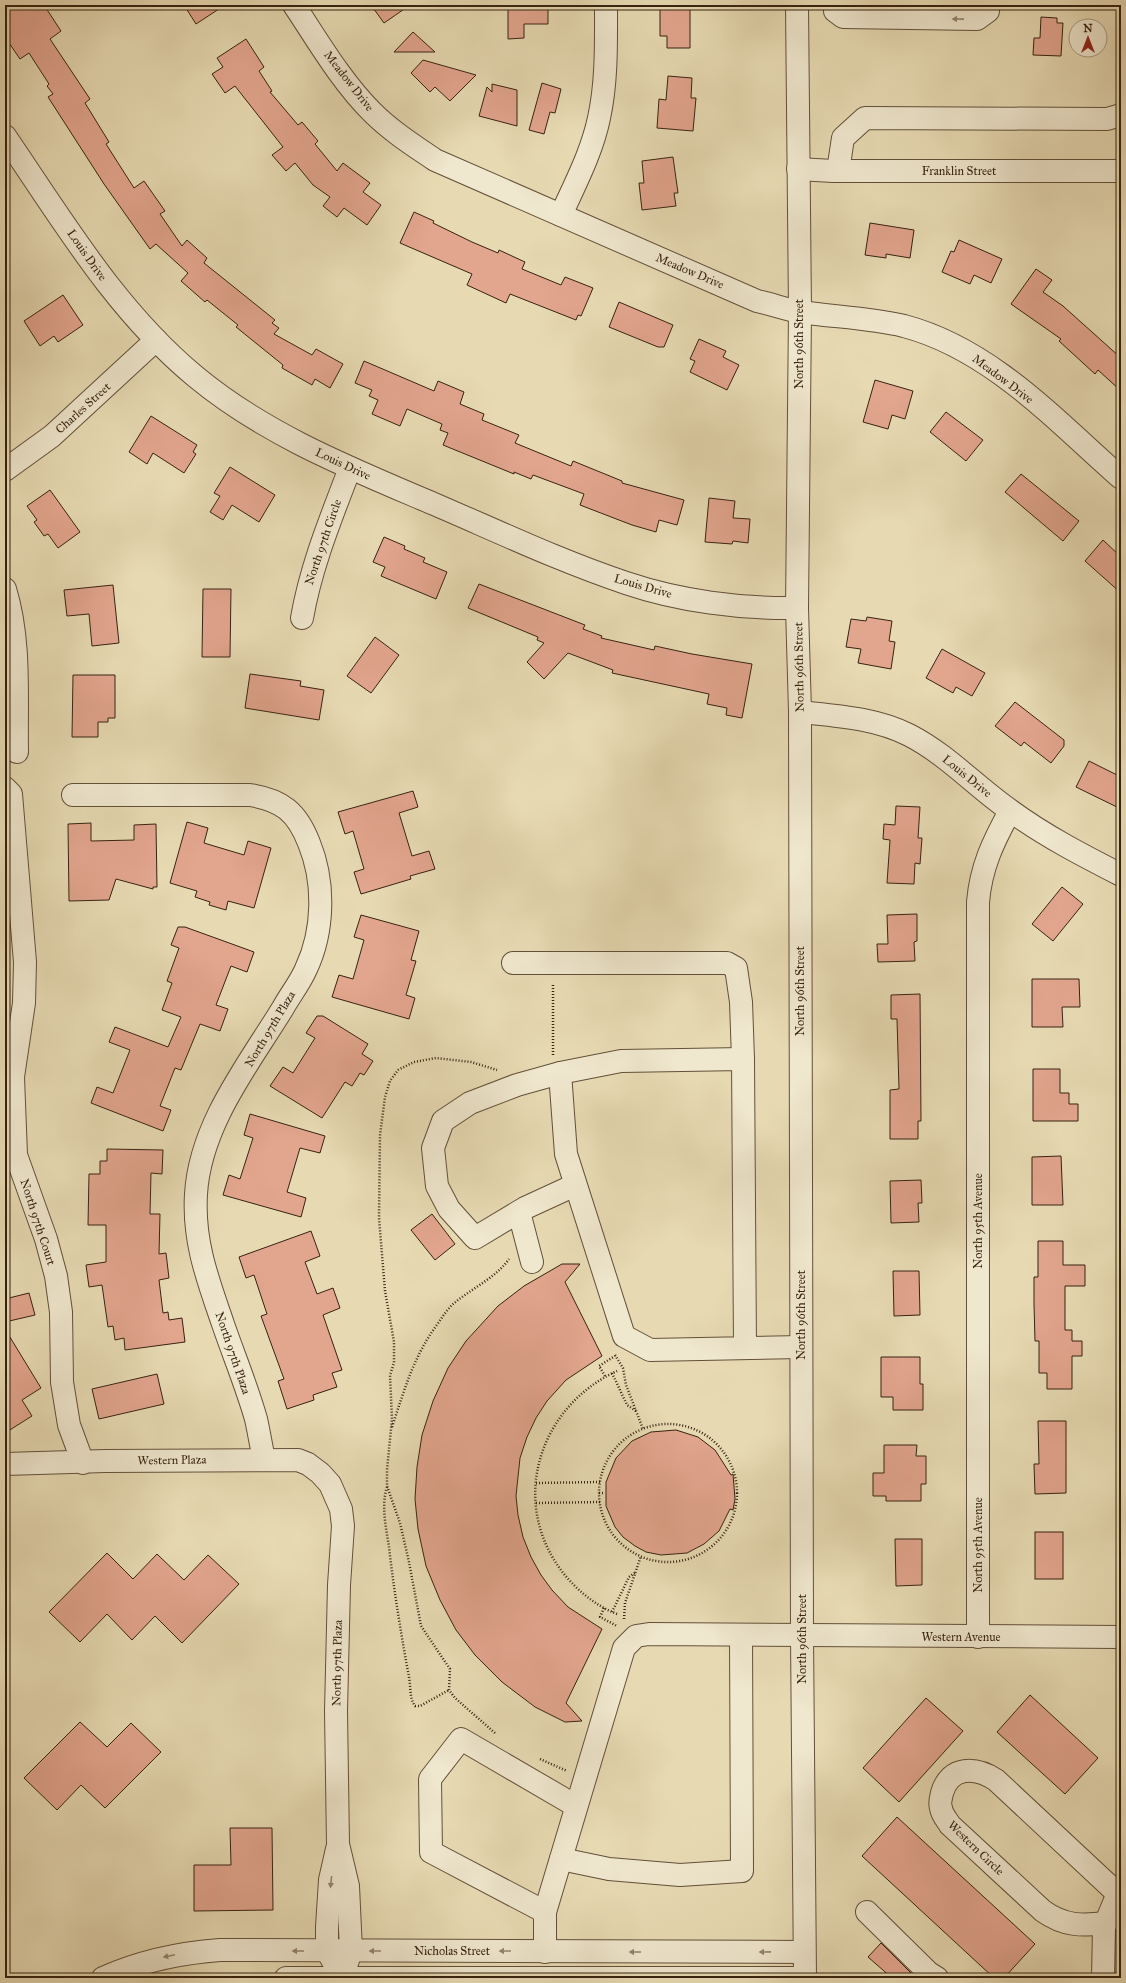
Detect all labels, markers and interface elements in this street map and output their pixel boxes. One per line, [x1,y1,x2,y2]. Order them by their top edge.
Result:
one-way arrow [951,16,964,22]
north arrow [1068,18,1108,58]
text: N [1083,22,1093,35]
street label: Meadow Drive [321,48,377,114]
street label: Franklin Street [922,164,997,178]
street label: Louis Drive [64,227,110,283]
street label: Meadow Drive [654,250,726,292]
street label: North 96th Street [792,298,806,389]
street label: Meadow Drive [970,352,1036,406]
street label: Charles Street [53,379,114,436]
street label: Louis Drive [313,445,373,483]
street label: North 97th Circle [302,497,344,587]
street label: Louis Drive [613,571,673,601]
street label: North 96th Street [791,621,807,712]
street label: Louis Drive [940,752,994,800]
street label: North 96th Street [793,945,807,1036]
street label: North 97th Plaza [242,988,299,1070]
street label: North 95th Avenue [971,1173,985,1269]
street label: North 97th Court [17,1177,59,1268]
street label: North 96th Street [794,1269,808,1360]
street label: North 97th Plaza [212,1310,254,1397]
street label: Western Plaza [137,1452,207,1468]
street label: North 95th Avenue [971,1497,985,1593]
street label: North 96th Street [795,1593,809,1684]
street label: North 97th Plaza [329,1619,345,1706]
street label: Western Avenue [921,1630,1001,1644]
street label: Western Circle [945,1818,1007,1878]
one-way arrow [327,1876,334,1888]
street label: Nicholas Street [414,1944,491,1958]
one-way arrow [291,1948,304,1954]
one-way arrow [368,1948,381,1954]
one-way arrow [499,1948,511,1955]
one-way arrow [628,1949,641,1955]
one-way arrow [758,1949,771,1955]
one-way arrow [163,1954,175,1960]

